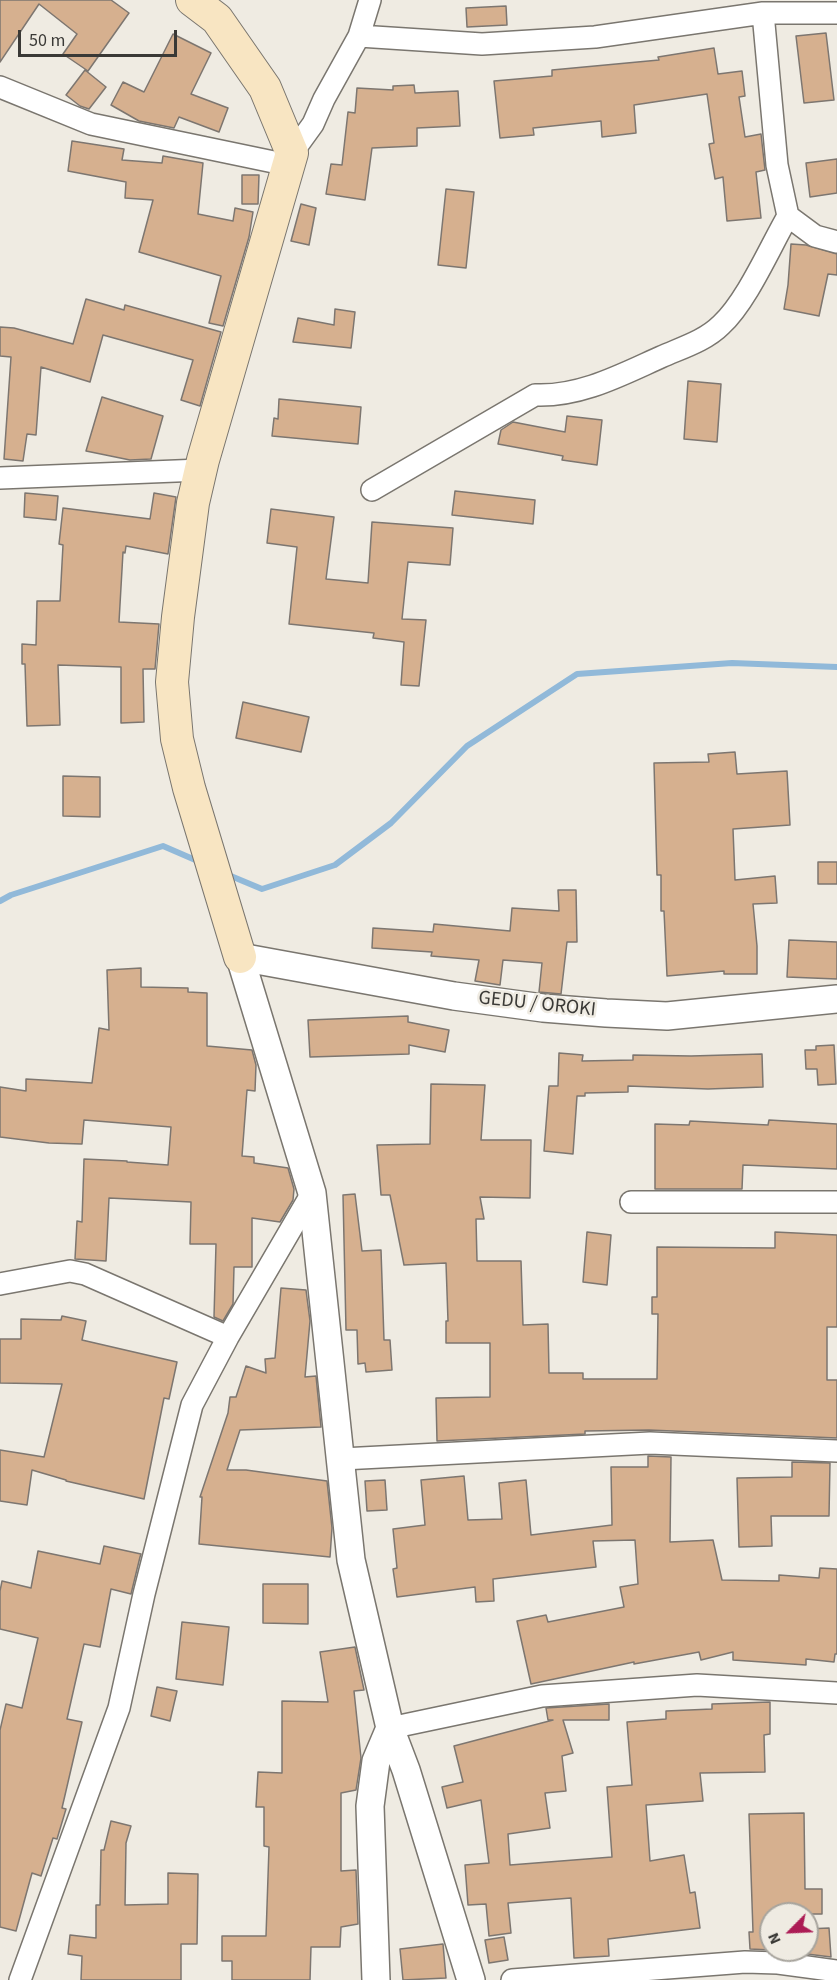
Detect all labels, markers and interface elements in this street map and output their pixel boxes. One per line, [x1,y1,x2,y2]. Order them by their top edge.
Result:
scale bar [21,18,180,56]
text: 50 m [29,28,65,53]
street label: GEDU / OROKI [477,987,597,1023]
north arrow [759,1902,819,1962]
text: N [762,1929,787,1948]

